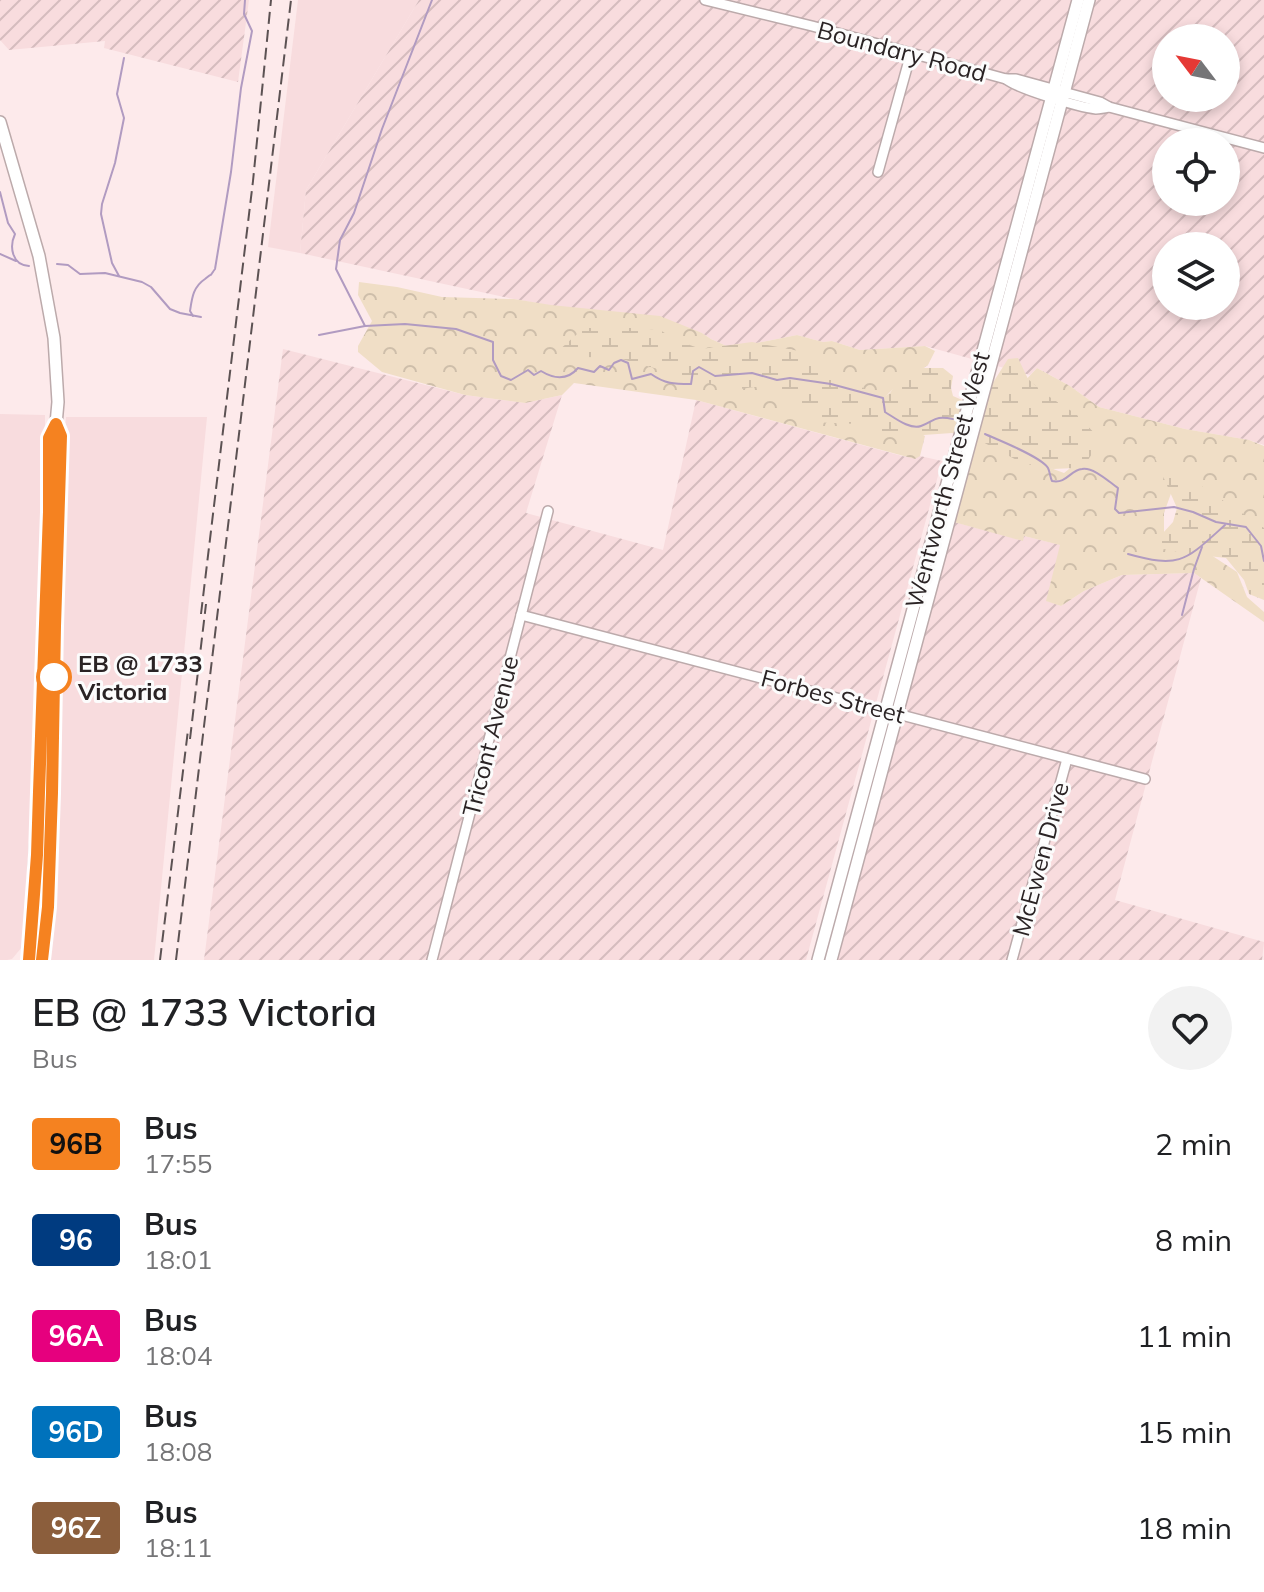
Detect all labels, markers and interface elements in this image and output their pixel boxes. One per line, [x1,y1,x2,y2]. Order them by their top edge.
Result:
street label: Boundary Road [814,14,990,88]
north arrow [1152,24,1240,112]
map controls [1152,24,1240,320]
button: locate [1152,128,1240,216]
button: layers [1152,232,1240,320]
street label: Wentworth Street West [898,348,996,612]
place label: EB @ 1733 Victoria [77,648,203,706]
street label: Tricont Avenue [456,652,524,820]
marker: EB @ 1733 Victoria [37,660,71,694]
street label: Forbes Street [758,662,908,730]
street label: McEwen Drive [1005,779,1075,939]
button: heart [1148,986,1232,1070]
text: EB @ 1733 Victoria [32,988,377,1036]
text: Bus [32,1042,78,1075]
text: Bus [144,1109,198,1147]
text: 2 min [1155,1125,1232,1163]
text: 96B [50,1126,102,1161]
text: 17:55 [144,1147,212,1180]
text: Bus [144,1205,198,1243]
text: 8 min [1155,1221,1232,1259]
text: 96 [59,1222,93,1257]
text: 18:01 [144,1243,212,1276]
text: Bus [144,1301,198,1339]
text: 11 min [1137,1317,1232,1355]
text: 96A [49,1318,103,1353]
text: 18:04 [144,1339,212,1372]
text: Bus [144,1397,198,1435]
text: 15 min [1137,1413,1232,1451]
text: 96D [49,1414,103,1449]
text: 18:08 [144,1435,212,1468]
text: Bus [144,1493,198,1531]
text: 18 min [1137,1509,1232,1547]
text: 96Z [51,1510,101,1545]
text: 18:11 [144,1531,212,1564]

